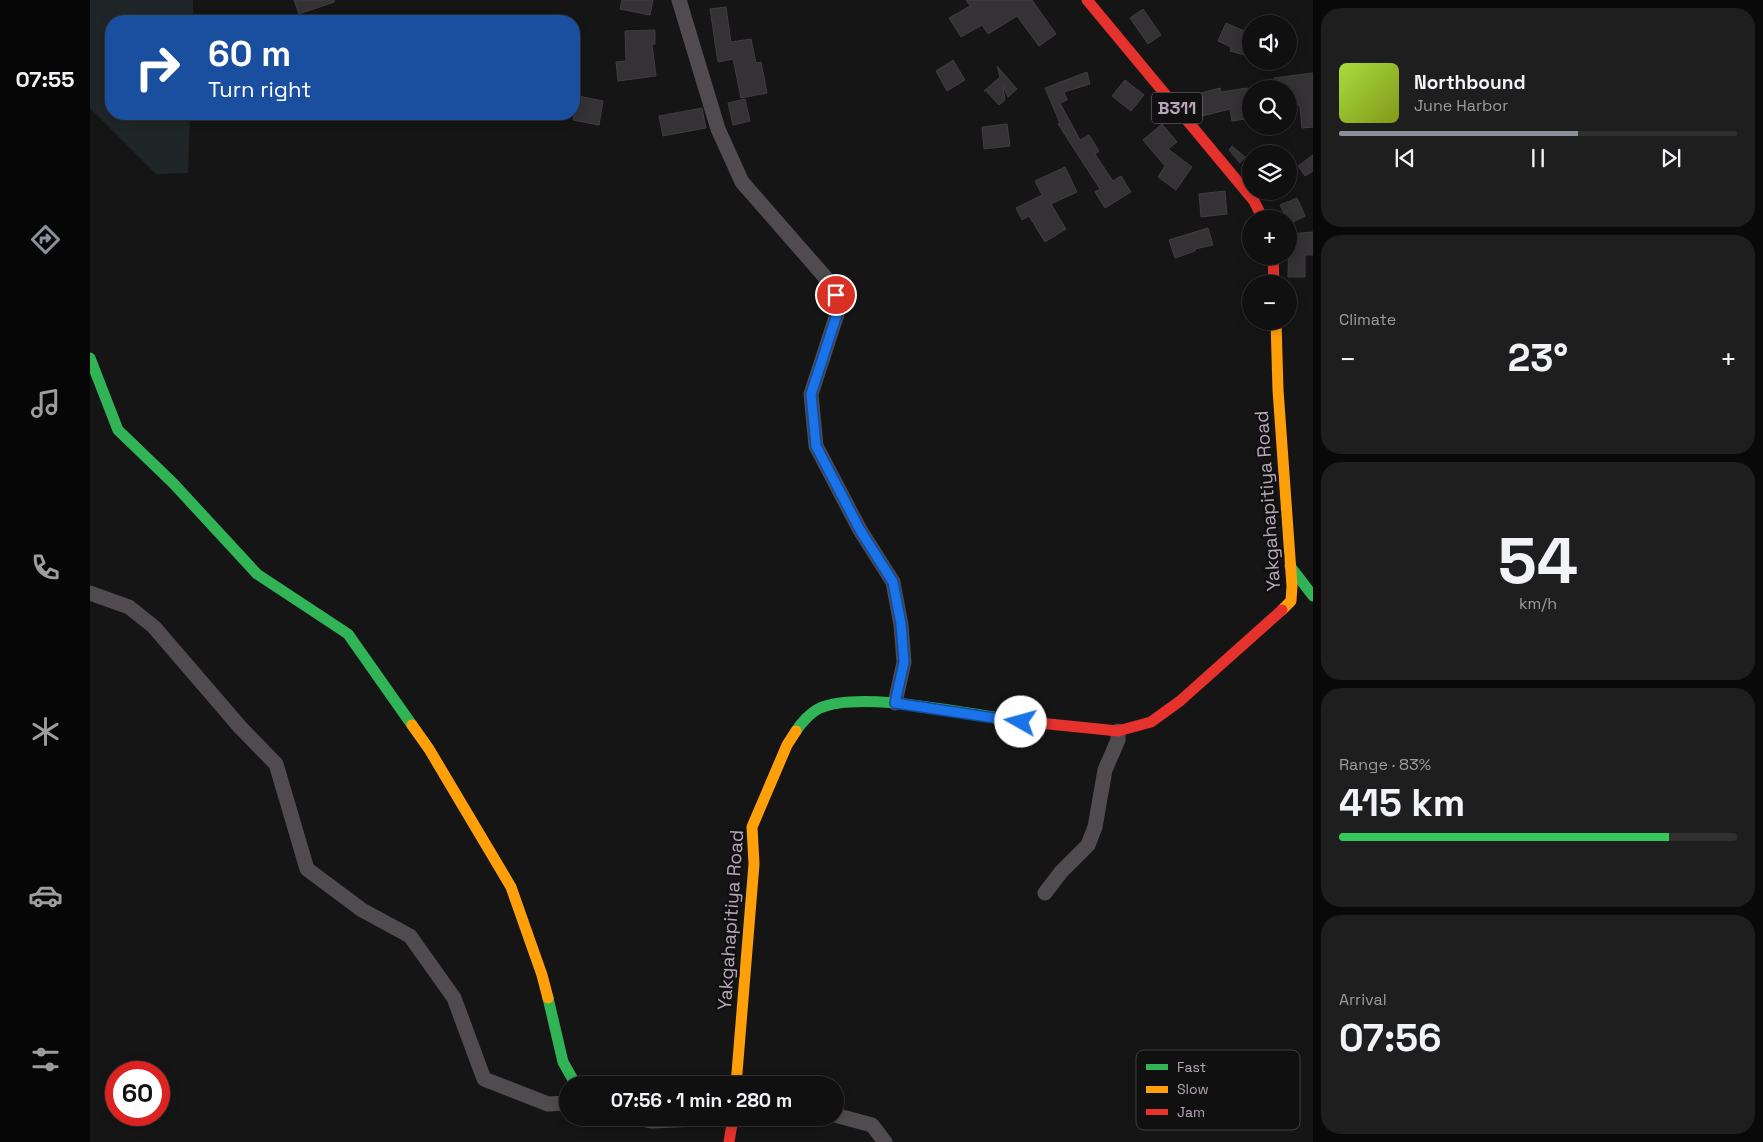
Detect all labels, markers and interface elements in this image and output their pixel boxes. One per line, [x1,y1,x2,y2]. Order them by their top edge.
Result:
map controls [1242,15,1297,330]
button: sound [1242,15,1297,70]
text: 60 m [208,32,291,76]
icon: right [125,35,190,100]
text: 07:55 [16,65,74,93]
text: Northbound [1414,70,1526,95]
text: Turn right [208,75,311,103]
button: search [1242,80,1297,135]
road number: B311 [1152,92,1202,124]
text: June Harbor [1414,95,1508,116]
icon: previous [1391,144,1419,172]
icon: pause [1524,144,1552,172]
icon: next [1657,144,1685,172]
button: layers [1242,145,1297,200]
button: + [1242,210,1297,265]
icon: directions [28,222,63,257]
pin [815,274,857,316]
button: − [1242,275,1297,330]
icon: arrive [822,281,850,309]
text: Climate [1339,309,1396,330]
text: 23° [1508,334,1568,382]
text: − [1339,341,1356,377]
text: + [1720,341,1737,377]
icon: music [28,386,63,421]
street label: Yakgahapitiya Road [1249,410,1286,592]
text: 54 [1498,519,1578,602]
icon: phone [28,550,63,585]
text: km/h [1519,593,1557,614]
position arrow [994,695,1046,747]
icon: climate [28,714,63,749]
text: Range · 83% [1339,754,1431,775]
text: 415 km [1339,779,1465,827]
street label: Yakgahapitiya Road [712,829,749,1011]
icon: car [28,878,63,913]
text: Arrival [1339,989,1387,1010]
text: 07:56 [1339,1014,1442,1062]
icon: filters [28,1042,63,1077]
legend [1136,1050,1300,1130]
text: Fast [1177,1058,1206,1076]
speed limit sign: 60 [105,1061,170,1126]
text: Slow [1177,1080,1209,1098]
text: 07:56 · 1 min · 280 m [611,1088,792,1113]
text: Jam [1177,1103,1205,1121]

